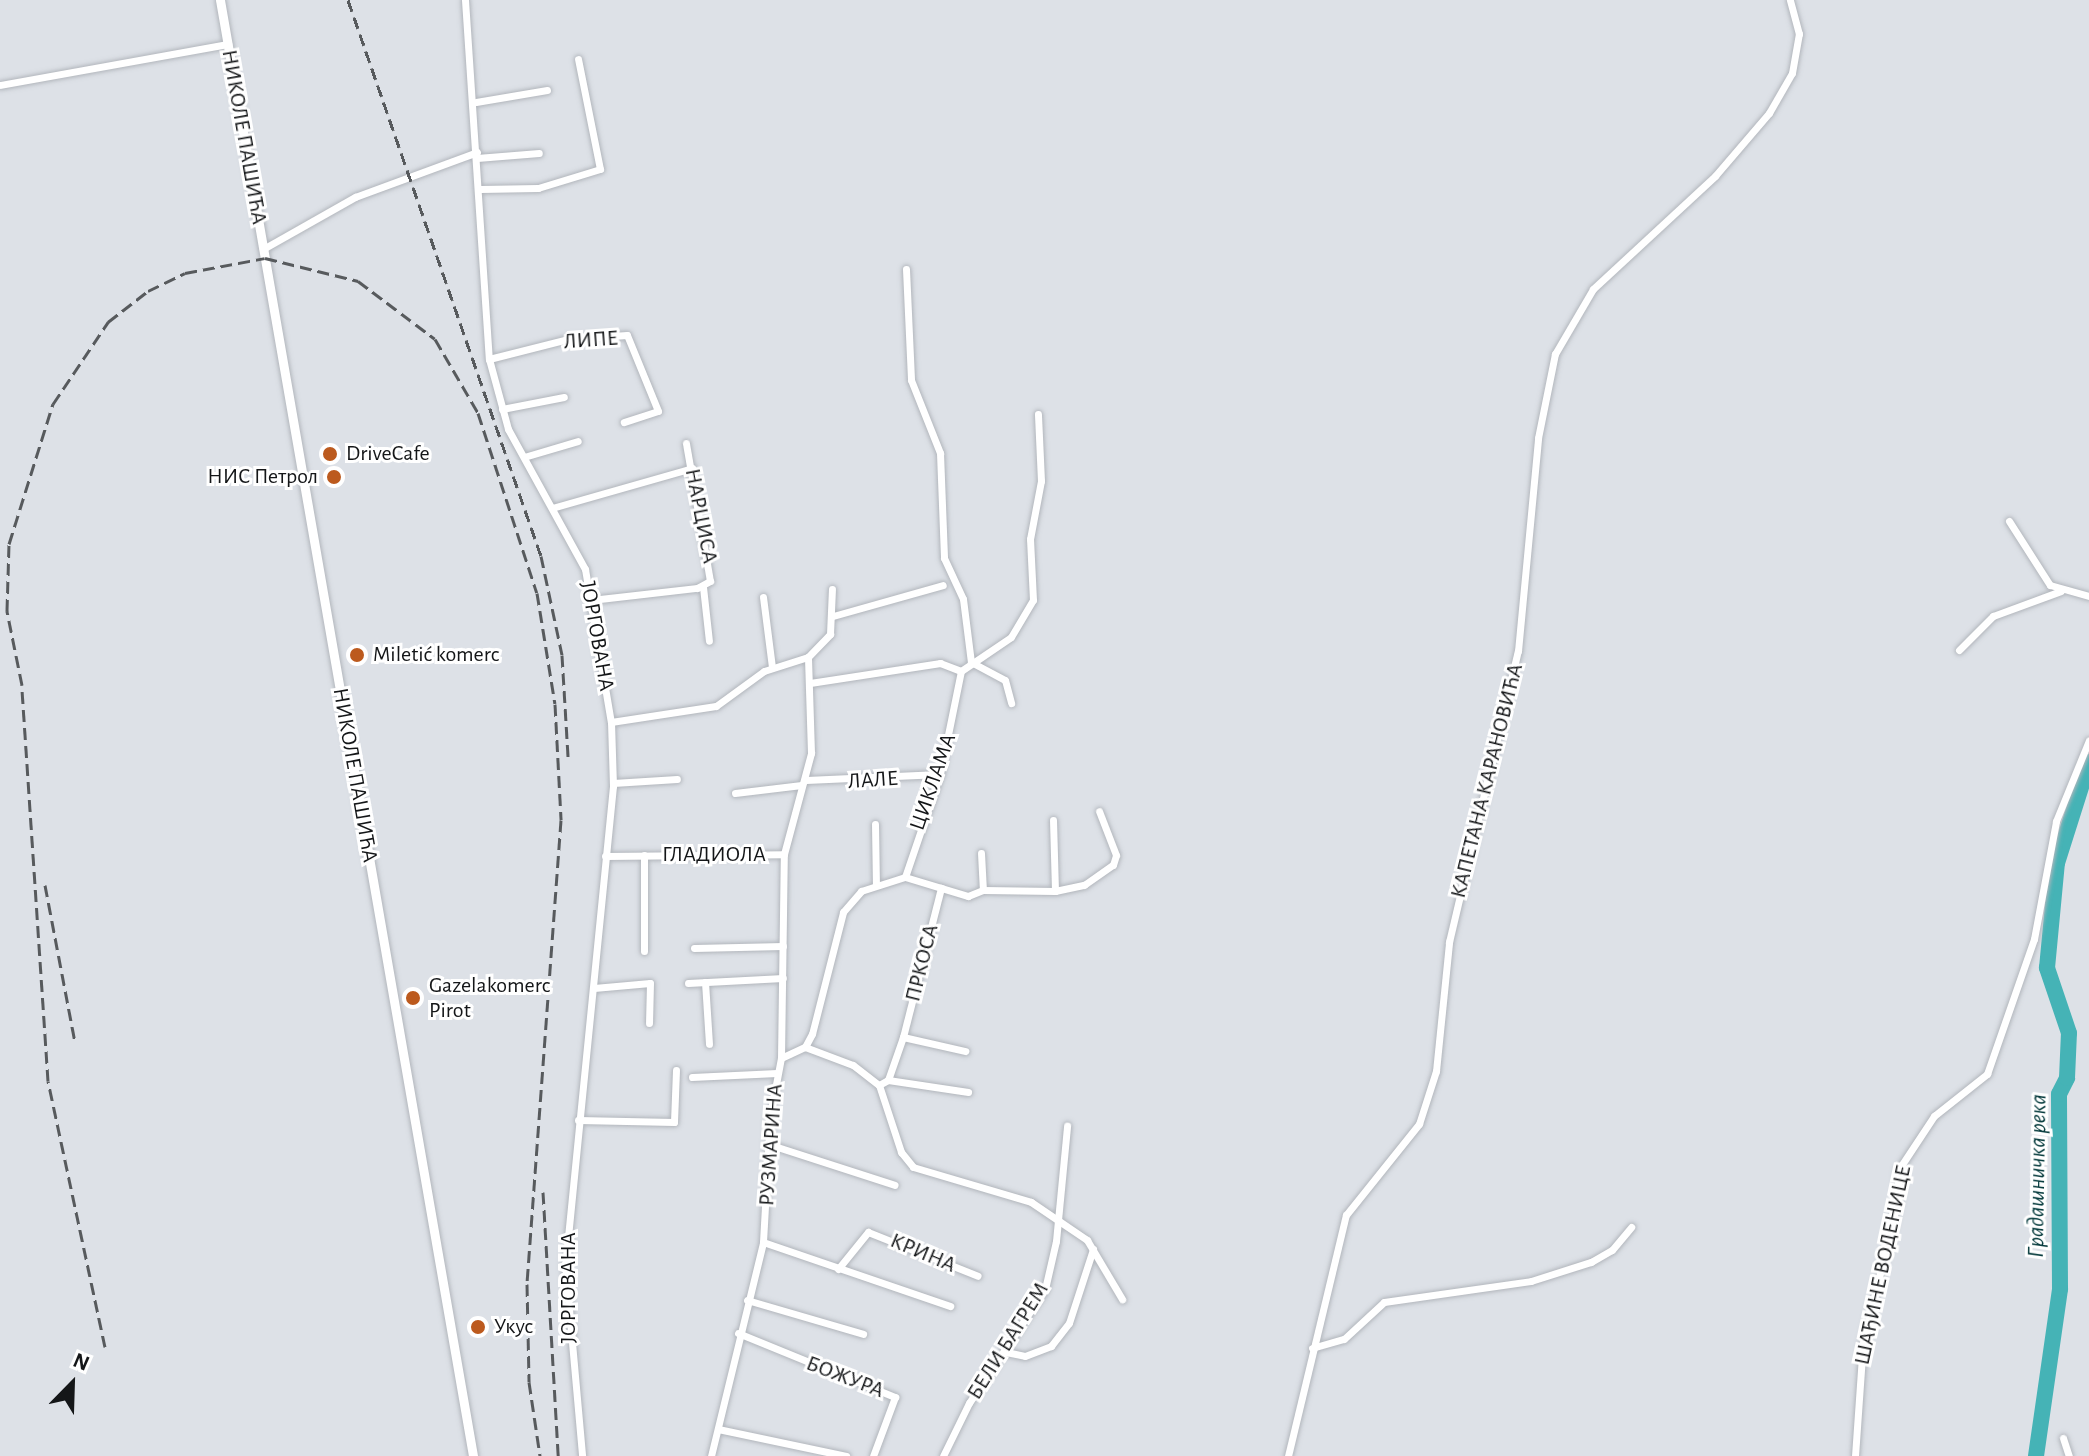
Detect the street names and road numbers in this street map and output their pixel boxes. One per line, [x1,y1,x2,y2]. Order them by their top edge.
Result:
street label: НИКОЛЕ ПАШИЋА [216,48,272,226]
street label: ЛИПЕ [563,325,619,355]
street label: НАРЦИСА [679,466,723,566]
street label: ЈОРГОВАНА [574,579,620,693]
street label: КАПЕТАНА КАРАНОВИЋА [1445,661,1529,901]
street label: НИКОЛЕ ПАШИЋА [327,686,383,864]
street label: ЦИКЛАМА [904,730,962,834]
street label: ЛАЛЕ [847,765,899,795]
street label: ГЛАДИОЛА [662,842,766,868]
street label: ПРКОСА [900,922,944,1004]
street label: РУЗМАРИНА [754,1083,788,1207]
street label: ШАЂИНЕ ВОДЕНИЦЕ [1849,1163,1917,1367]
street label: КРИНА [886,1227,960,1279]
street label: ЈОРГОВАНА [556,1232,582,1344]
street label: БЕЛИ БАГРЕМ [961,1278,1055,1404]
street label: БОЖУРА [802,1350,888,1404]

